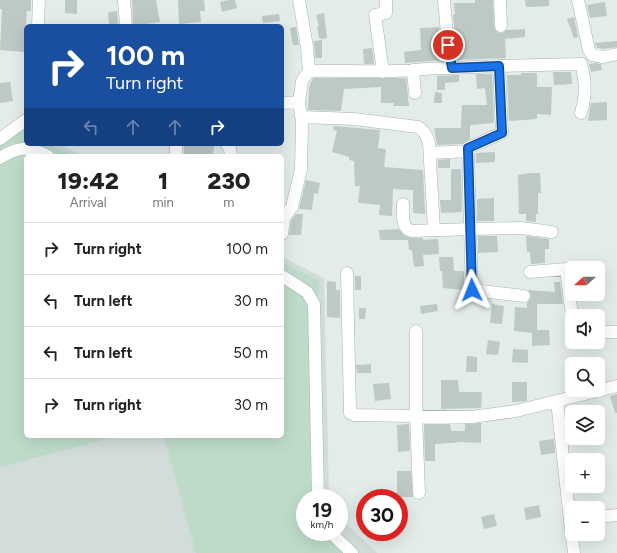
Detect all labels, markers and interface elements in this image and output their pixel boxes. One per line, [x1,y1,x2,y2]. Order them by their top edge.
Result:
pin [431,28,465,62]
icon: arrive [437,34,459,56]
text: 100 m [106,38,185,72]
icon: right [40,40,92,92]
text: Turn right [106,72,183,94]
icon: left [80,116,102,138]
icon: ahead [122,116,144,138]
icon: ahead [164,116,186,138]
icon: right [206,116,228,138]
text: 19:42 [57,166,119,195]
text: 1 [158,166,168,195]
text: 230 [207,166,251,195]
text: Arrival [70,195,107,210]
text: min [152,195,174,210]
text: m [223,195,234,210]
icon: right [40,238,62,260]
text: Turn right [74,240,142,258]
text: 100 m [226,240,268,258]
north arrow [565,261,605,301]
map controls [565,261,605,541]
position arrow [451,269,493,311]
icon: left [40,290,62,312]
text: Turn left [74,292,132,310]
text: 30 m [234,292,268,310]
button: sound [565,309,605,349]
icon: left [40,342,62,364]
text: Turn left [74,344,132,362]
text: 50 m [233,344,268,362]
button: search [565,357,605,397]
icon: right [40,394,62,416]
text: Turn right [74,396,142,414]
text: 30 m [234,396,268,414]
button: layers [565,405,605,445]
button: + [565,453,605,493]
speed limit sign: 30 [356,489,408,541]
text: 19 [312,498,332,522]
button: − [565,501,605,541]
text: km/h [311,518,333,531]

